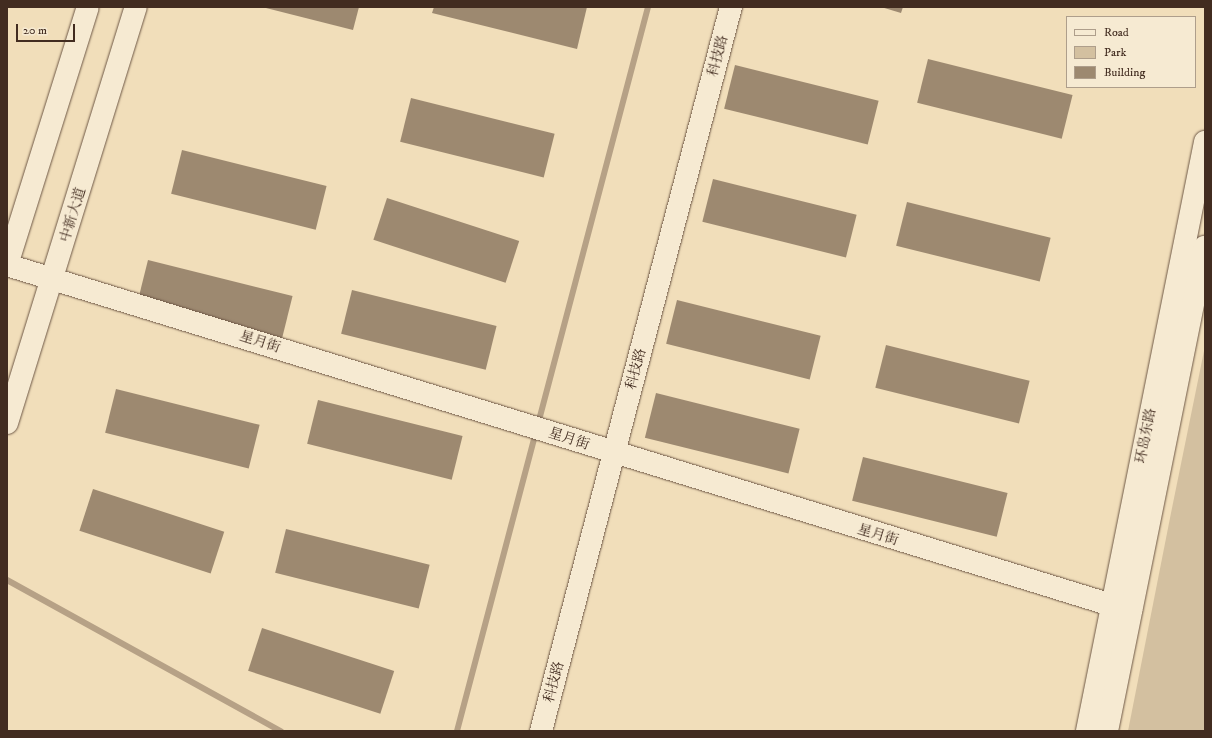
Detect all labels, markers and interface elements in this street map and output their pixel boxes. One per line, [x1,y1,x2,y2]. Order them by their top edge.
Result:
scale bar [18,16,77,42]
legend [1066,16,1196,88]
text: 20 m [23,23,47,38]
text: Road [1104,25,1129,40]
street label: 科技路 [704,34,732,78]
text: Park [1104,45,1126,60]
text: Building [1104,65,1145,80]
street label: 中新大道 [57,186,89,244]
street label: 星月街 [237,328,283,356]
street label: 科技路 [622,347,650,391]
street label: 环岛东路 [1132,407,1160,465]
street label: 星月街 [546,425,592,453]
street label: 星月街 [855,521,901,549]
street label: 科技路 [540,660,568,704]

